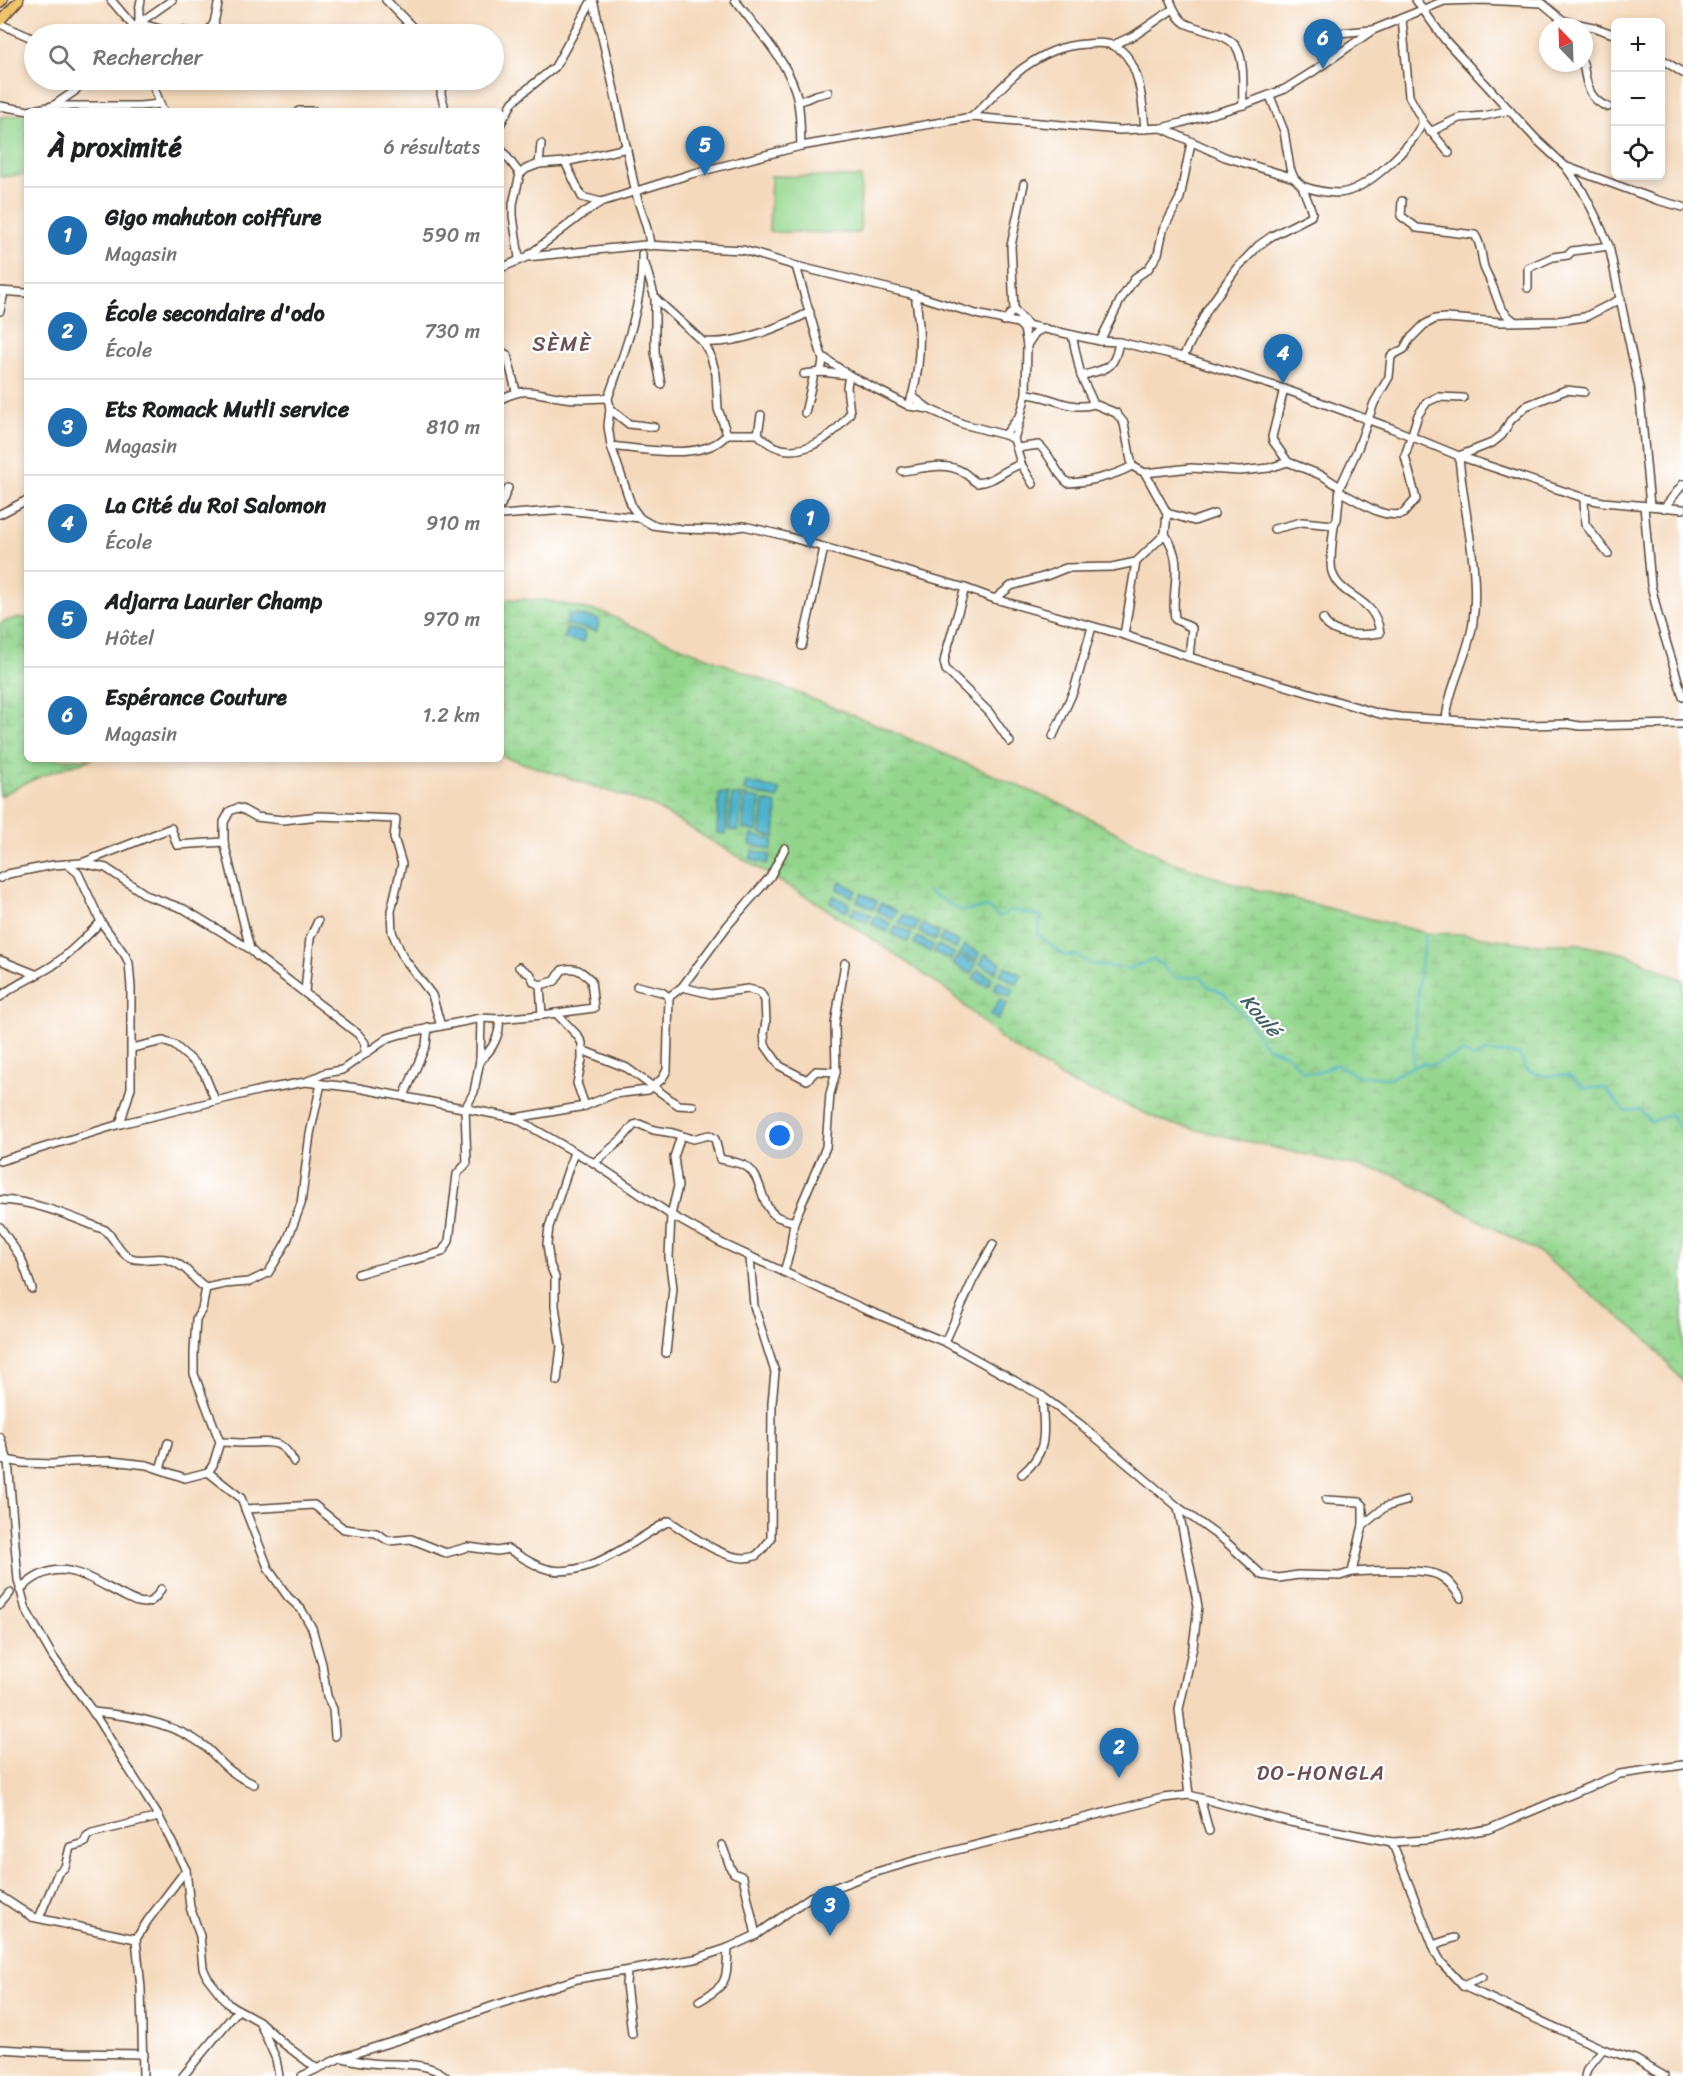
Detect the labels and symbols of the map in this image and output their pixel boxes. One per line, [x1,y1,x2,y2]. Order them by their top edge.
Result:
north arrow [1539,18,1593,72]
pin: 6 [1304,20,1342,69]
pin: 5 [686,126,724,176]
district label: SÈMÈ [532,325,592,363]
pin: 4 [1264,334,1302,384]
pin: 1 [790,500,830,549]
water label: Koulé [1231,985,1292,1048]
your location [765,1121,794,1150]
pin: 2 [1100,1728,1138,1778]
district label: DO-HONGLA [1257,1754,1386,1792]
pin: 3 [810,1886,850,1936]

